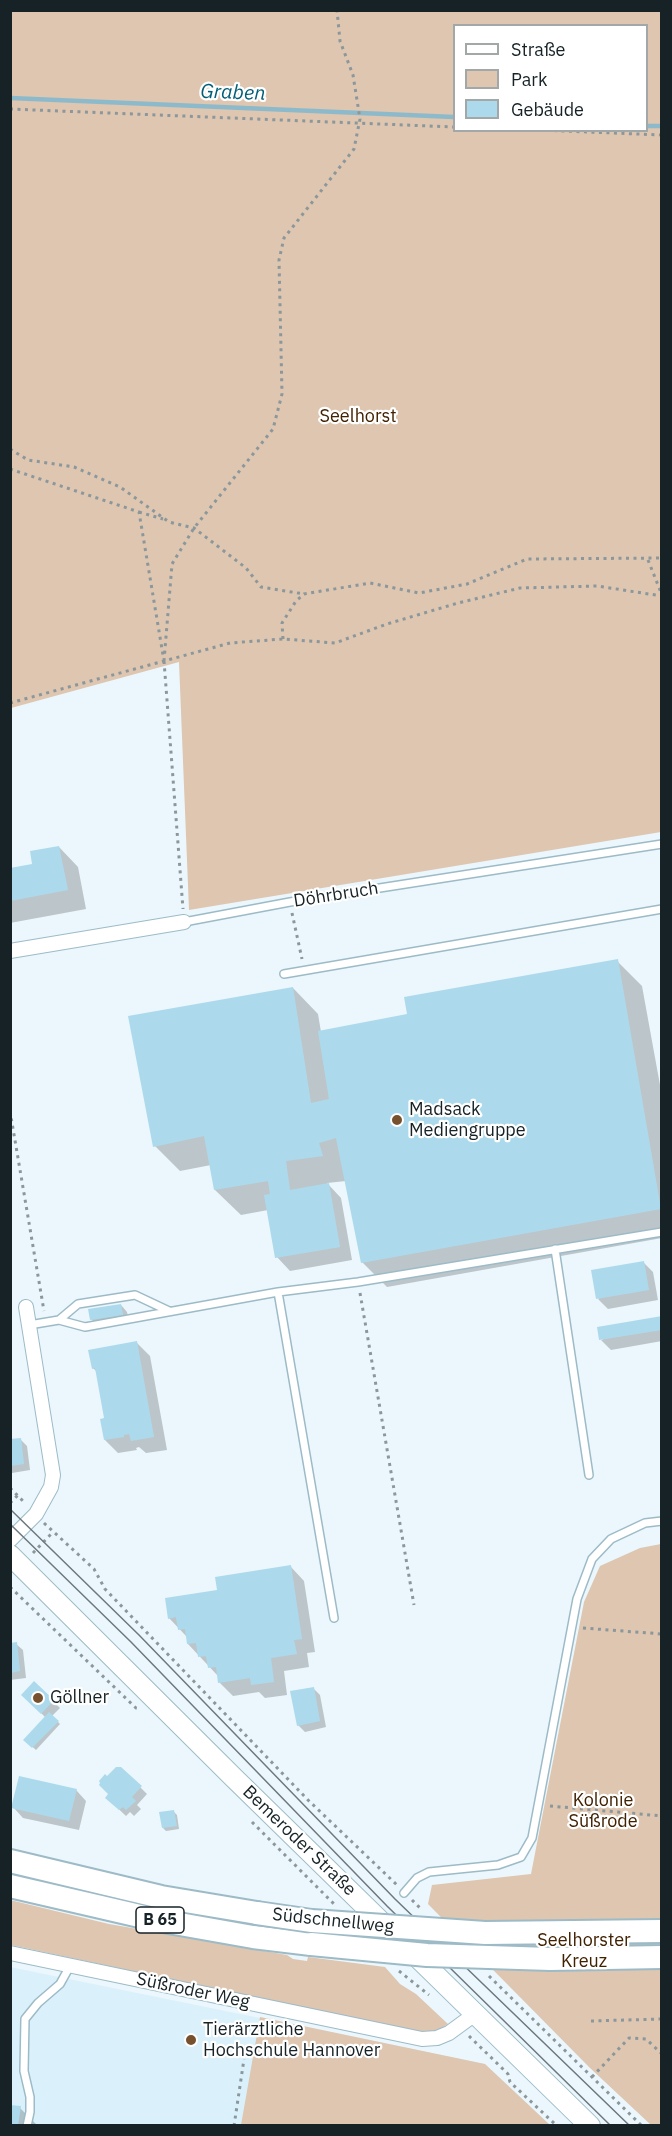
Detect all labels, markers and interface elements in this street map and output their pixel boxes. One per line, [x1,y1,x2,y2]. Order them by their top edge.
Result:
legend [453,24,648,132]
text: Straße [511,38,565,61]
text: Park [511,68,547,91]
water label: Graben [200,80,266,106]
text: Gebäude [511,98,584,121]
park label: Seelhorst [320,406,396,428]
street label: Döhrbruch [292,878,380,912]
place label: Madsack Mediengruppe [409,1099,526,1142]
marker: Madsack Mediengruppe [390,1113,404,1127]
place label: Göllner [50,1687,109,1709]
marker: Göllner [31,1691,45,1705]
street label: Bemeroder Straße [238,1781,360,1901]
park label: Kolonie Süßrode [568,1790,638,1832]
street label: Südschnellweg [271,1904,395,1938]
road number: B 65 [136,1907,184,1933]
park label: Seelhorster Kreuz [537,1930,631,1972]
street label: Süßroder Weg [134,1968,252,2014]
place label: Tierärztliche Hochschule Hannover [203,2019,380,2062]
marker: Tierärztliche Hochschule Hannover [184,2033,198,2047]

